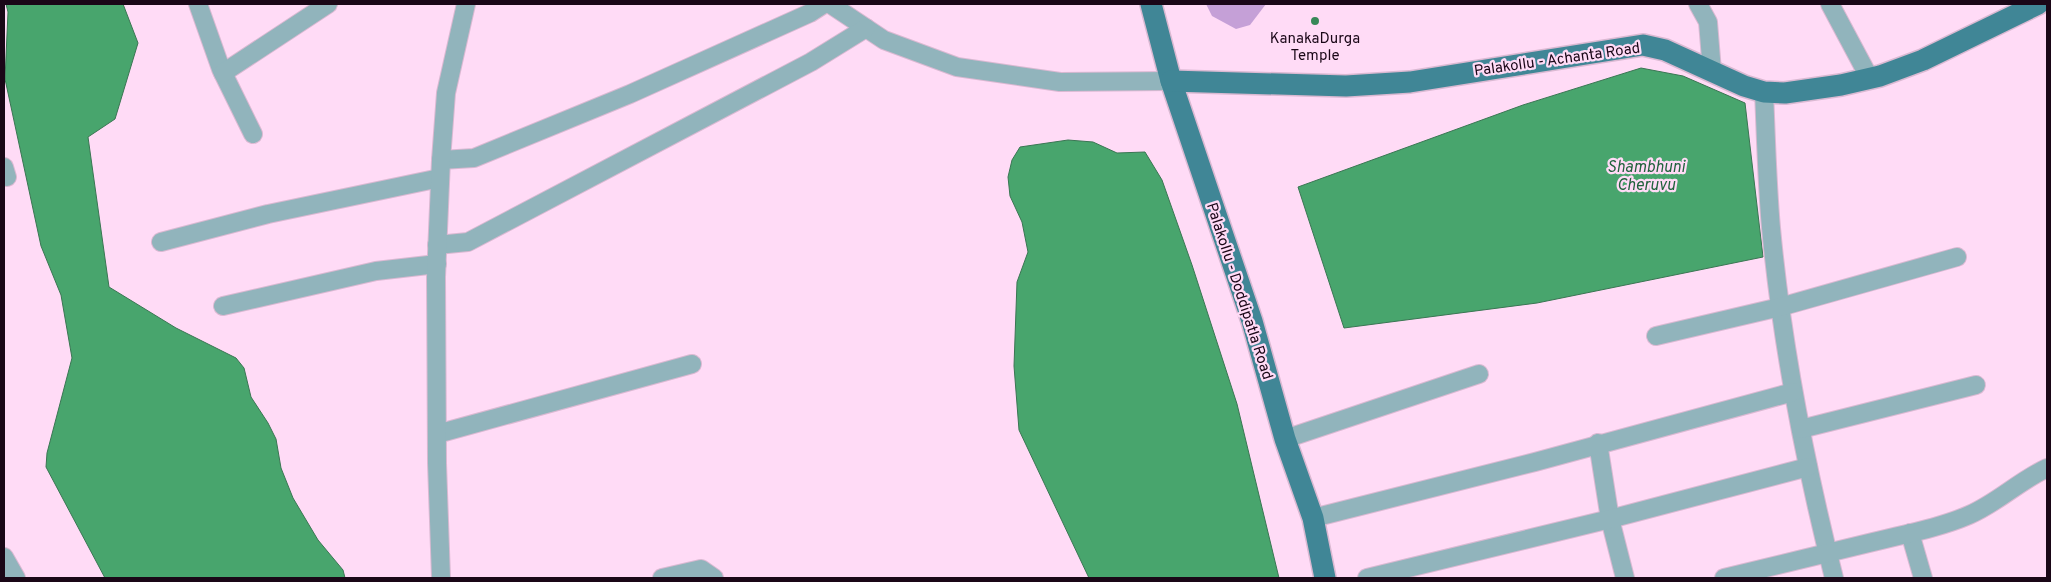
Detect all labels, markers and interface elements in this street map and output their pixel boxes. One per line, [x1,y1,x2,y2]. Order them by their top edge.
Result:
marker: KanakaDurga Temple [1309,15,1321,27]
place label: KanakaDurga Temple [1270,30,1360,66]
street label: Palakollu - Achanta Road [1473,39,1641,82]
water label: Shambhuni Cheruvu [1607,158,1686,196]
street label: Palakollu - Doddipatla Road [1201,200,1276,382]

